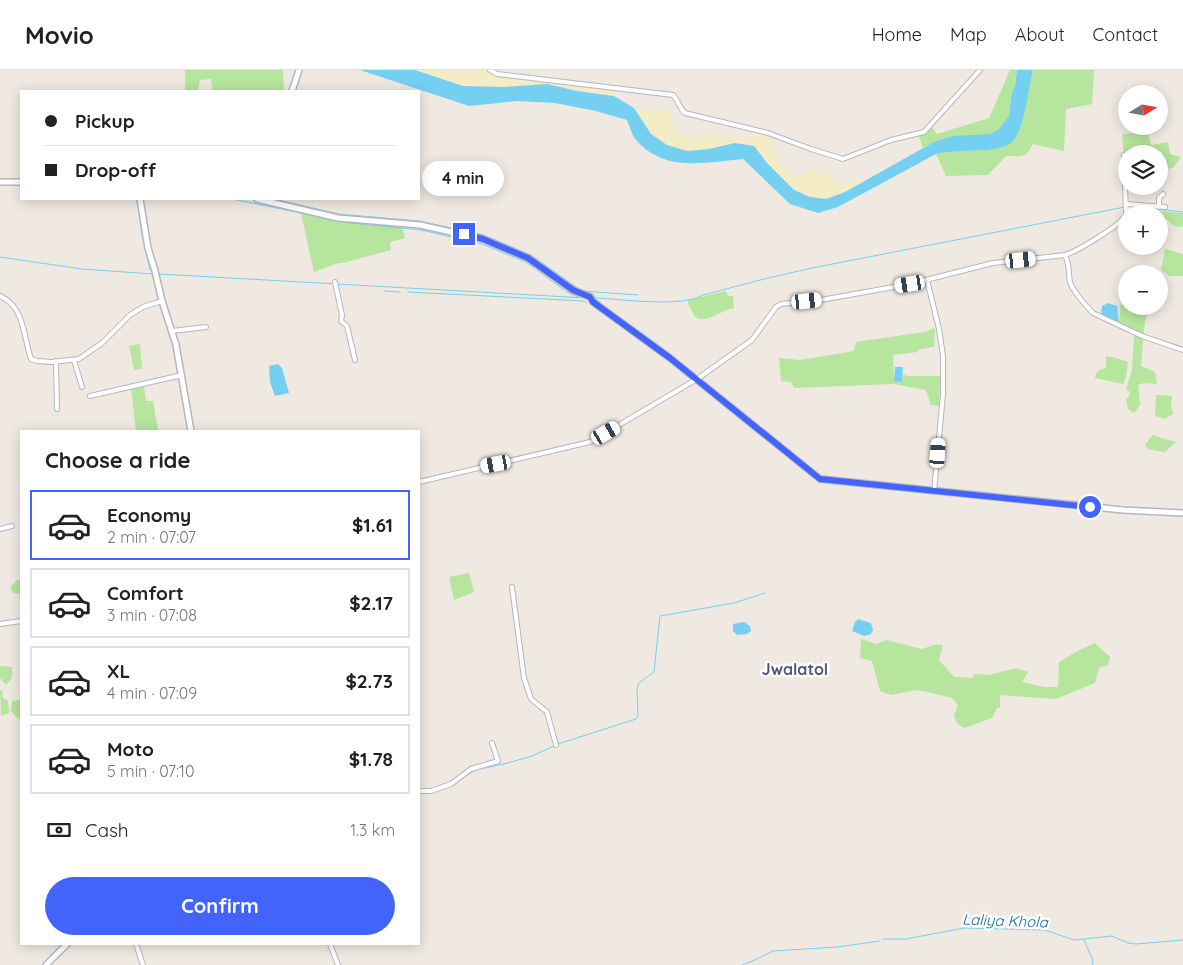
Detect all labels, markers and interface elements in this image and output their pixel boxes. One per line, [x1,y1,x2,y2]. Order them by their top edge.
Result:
text: Movio [25,20,94,50]
text: Home [872,23,922,46]
text: Map [950,23,987,46]
text: About [1015,23,1065,46]
text: Contact [1093,23,1158,46]
north arrow [1118,85,1168,135]
map controls [1118,85,1168,315]
text: Pickup [75,109,135,133]
button: layers [1118,145,1168,195]
text: Drop-off [75,158,156,182]
callout: 4 min [423,161,505,196]
text: 4 min [442,168,484,188]
button: + [1118,205,1168,255]
route end [453,223,475,245]
car [1005,251,1036,269]
button: − [1118,265,1168,315]
car [894,274,925,294]
car [791,292,822,310]
car [589,419,622,447]
car [929,438,946,468]
text: Choose a ride [45,446,190,474]
car [479,454,512,474]
route start [1079,496,1101,518]
icon: car [47,503,92,548]
text: Economy [107,503,191,527]
text: $1.61 [352,513,393,537]
text: 2 min · 07:07 [107,527,196,547]
icon: car [47,581,92,626]
text: Comfort [107,581,184,605]
text: $2.17 [349,591,393,615]
text: 3 min · 07:08 [107,605,197,625]
icon: car [47,659,92,704]
text: XL [107,659,130,683]
district label: Jwalatol [762,659,828,679]
text: $2.73 [345,669,393,693]
text: 4 min · 07:09 [107,683,197,703]
icon: car [47,737,92,782]
text: Moto [107,737,154,761]
text: $1.78 [349,747,393,771]
text: 5 min · 07:10 [107,761,195,781]
icon: cash [45,816,73,844]
text: Cash [85,818,129,842]
text: 1.3 km [350,820,395,840]
button: Confirm [45,877,395,935]
water label: Laliya Khola [962,910,1049,932]

